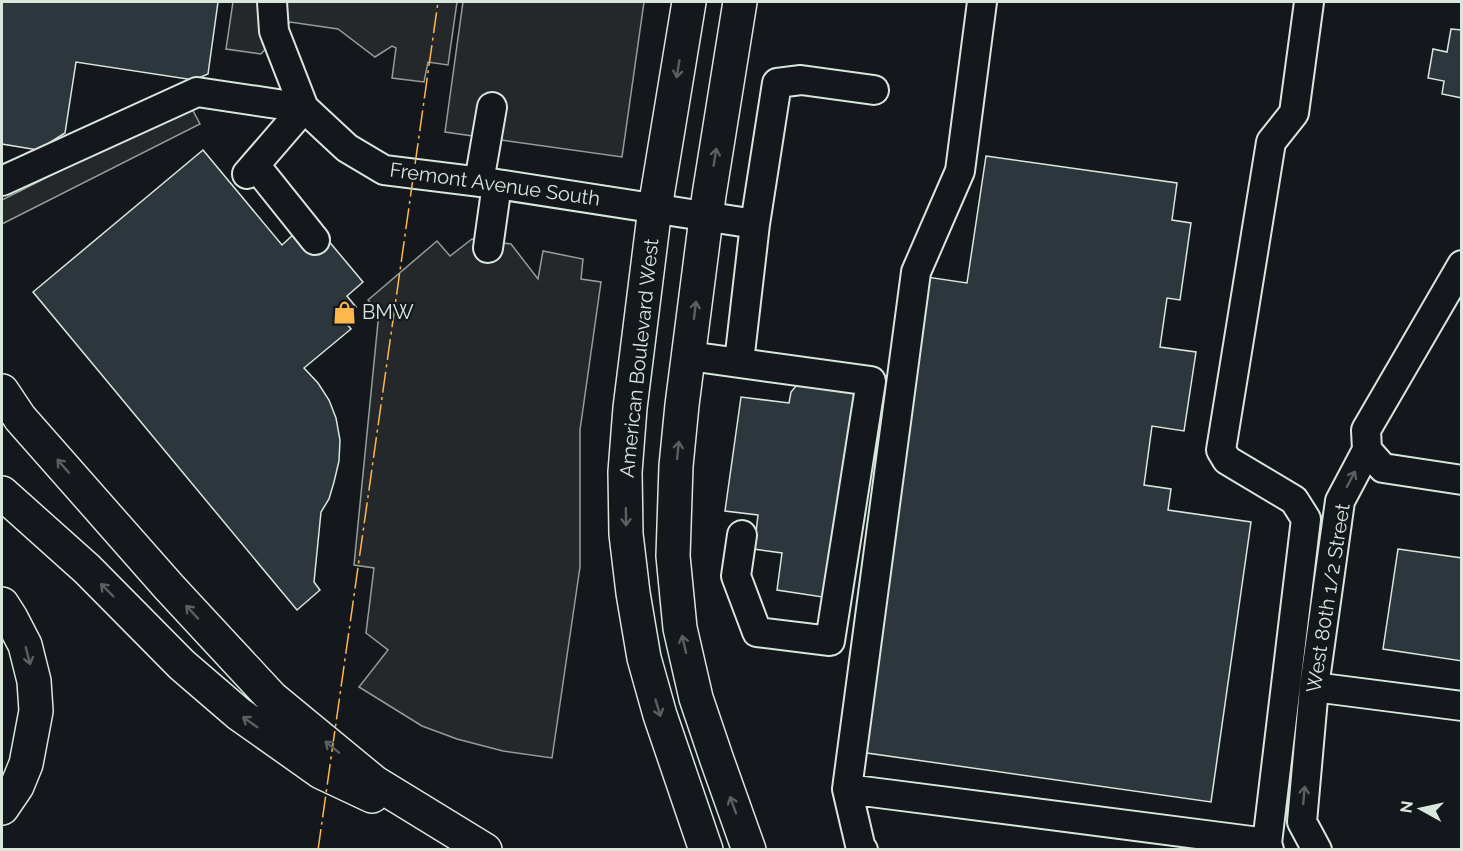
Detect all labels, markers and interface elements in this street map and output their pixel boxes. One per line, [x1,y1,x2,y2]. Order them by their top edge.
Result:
one-way arrow [673,59,684,79]
one-way arrow [710,148,721,168]
street label: Fremont Avenue South [388,157,602,211]
street label: American Boulevard West [615,237,664,479]
shop icon: BMW [331,299,357,325]
place label: BMW [362,300,414,324]
one-way arrow [690,300,701,320]
one-way arrow [673,440,684,460]
one-way arrow [56,459,70,474]
one-way arrow [1345,471,1357,488]
street label: West 80th 1/2 Street [1301,501,1355,694]
one-way arrow [620,506,632,526]
one-way arrow [99,582,114,597]
one-way arrow [186,605,200,620]
one-way arrow [677,634,689,653]
one-way arrow [22,646,34,665]
one-way arrow [653,698,664,717]
one-way arrow [242,716,259,728]
one-way arrow [324,741,340,754]
north arrow [1391,779,1451,839]
one-way arrow [1299,786,1310,806]
one-way arrow [726,796,737,815]
text: N [1396,800,1417,814]

